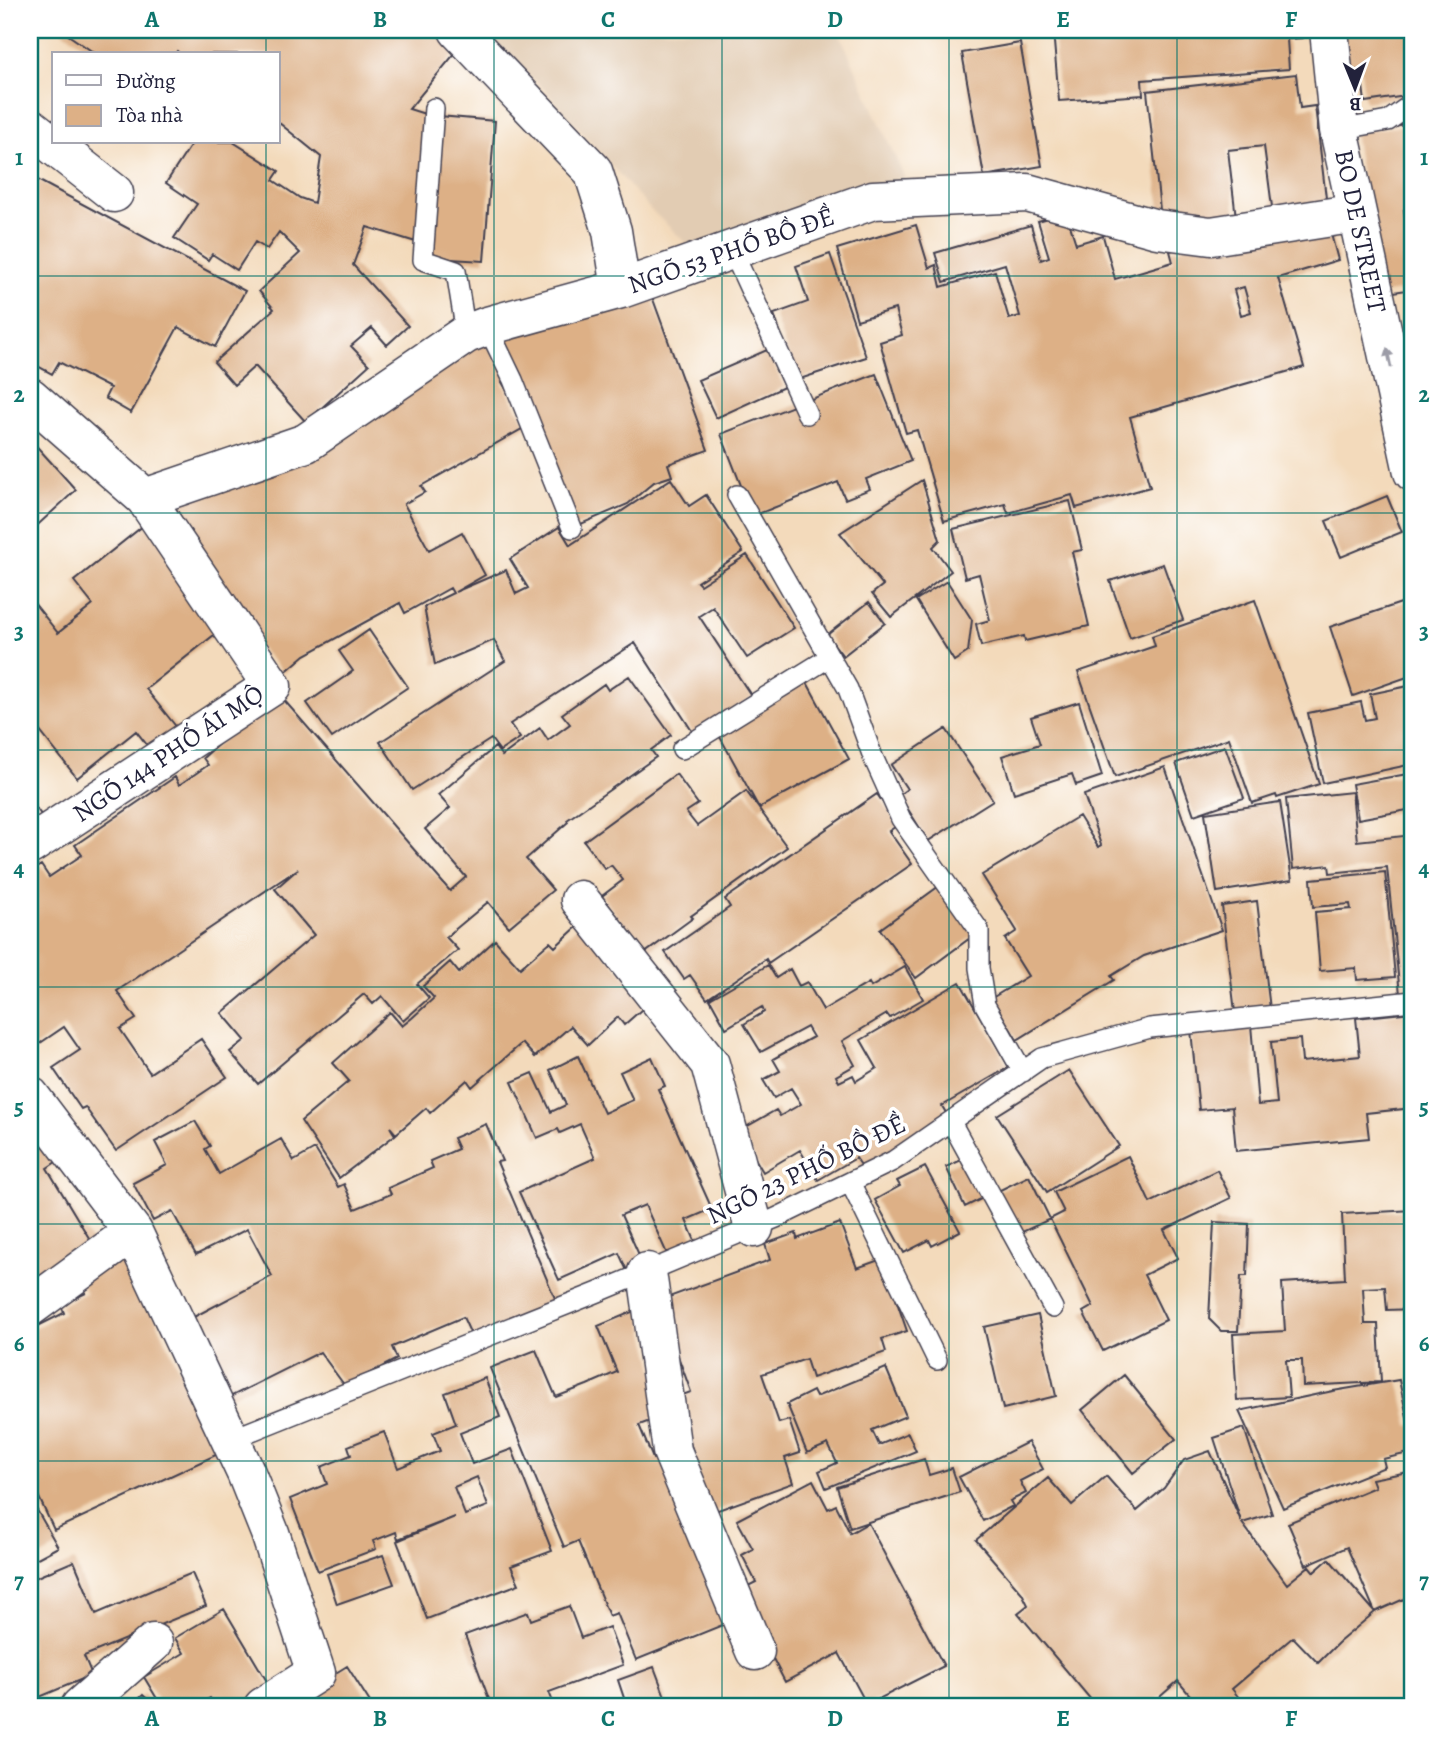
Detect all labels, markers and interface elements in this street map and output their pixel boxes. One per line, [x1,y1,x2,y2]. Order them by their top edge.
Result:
text: A [144,4,160,35]
text: B [373,4,387,35]
text: C [601,4,615,35]
text: D [827,4,843,35]
text: E [1056,4,1070,35]
text: F [1285,4,1298,35]
legend [52,52,280,144]
north arrow [1320,52,1390,122]
text: Đường [116,67,176,95]
text: B [1349,91,1361,117]
text: Tòa nhà [116,101,183,129]
text: 1 [15,142,23,173]
text: 1 [1420,142,1428,173]
street label: BO DE STREET [1326,146,1395,316]
street label: NGÕ 53 PHỐ BỒ ĐỀ [623,199,839,302]
one-way arrow [1383,346,1394,368]
text: 2 [13,379,25,410]
text: 2 [1418,379,1430,410]
text: 3 [14,616,24,647]
text: 3 [1419,616,1429,647]
street label: NGÕ 144 PHỐ ÁI MỘ [66,676,271,830]
text: 4 [14,853,25,884]
text: 4 [1419,853,1430,884]
text: 5 [14,1091,24,1122]
text: 5 [1419,1091,1429,1122]
street label: NGÕ 23 PHỐ BỒ ĐỀ [701,1106,911,1233]
text: 6 [14,1328,25,1359]
text: 6 [1419,1328,1430,1359]
text: 7 [14,1565,24,1596]
text: 7 [1419,1565,1429,1596]
text: A [144,1703,160,1734]
text: B [373,1703,387,1734]
text: C [601,1703,615,1734]
text: D [827,1703,843,1734]
text: E [1056,1703,1070,1734]
text: F [1285,1703,1298,1734]

